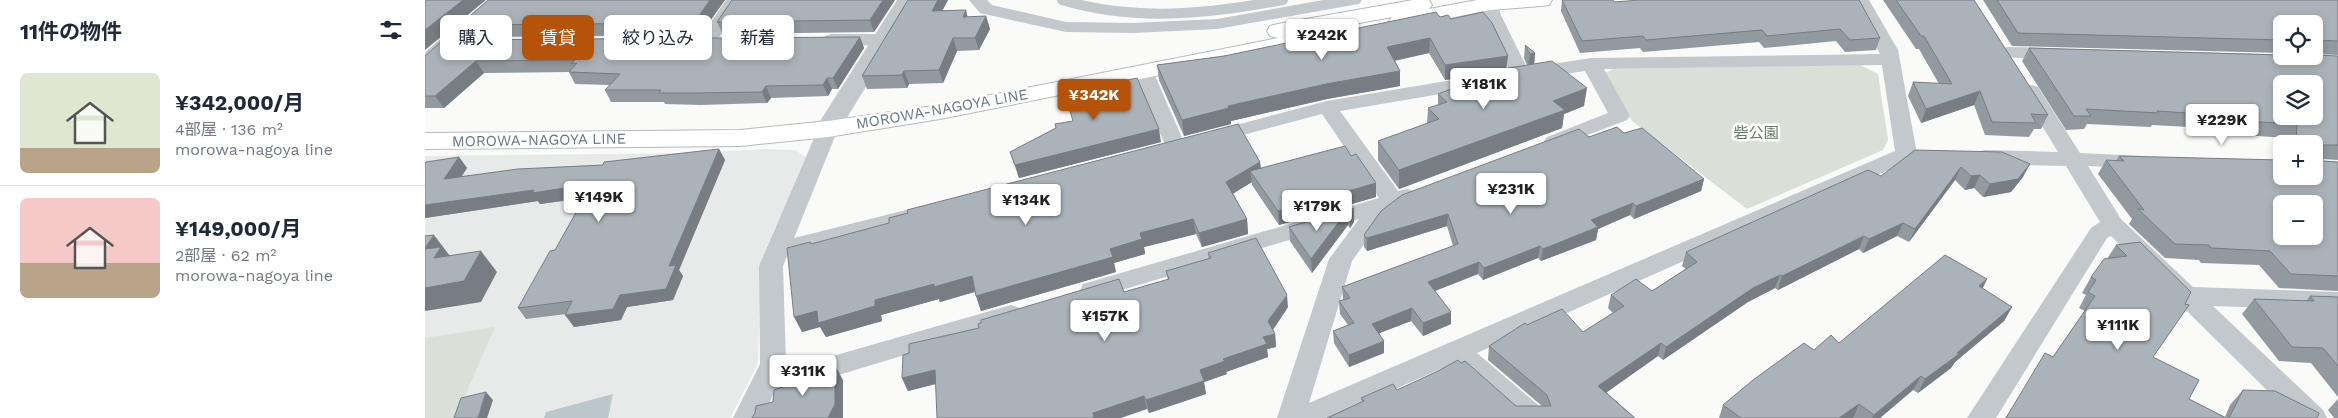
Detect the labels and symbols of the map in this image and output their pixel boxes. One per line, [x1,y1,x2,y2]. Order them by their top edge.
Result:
pin: ¥242K [1287,18,1357,61]
pin: ¥181K [1449,68,1519,110]
pin: ¥342K [1059,78,1129,121]
street label: MOROWA-NAGOYA LINE [855,85,1029,133]
pin: ¥229K [2187,104,2257,146]
park label: 砦公園 [1733,124,1779,142]
street label: MOROWA-NAGOYA LINE [452,129,626,151]
pin: ¥231K [1476,172,1546,215]
pin: ¥149K [564,180,634,223]
pin: ¥134K [991,184,1061,226]
pin: ¥179K [1282,190,1352,232]
pin: ¥157K [1070,300,1140,342]
pin: ¥111K [2083,308,2153,351]
pin: ¥311K [768,354,838,397]

